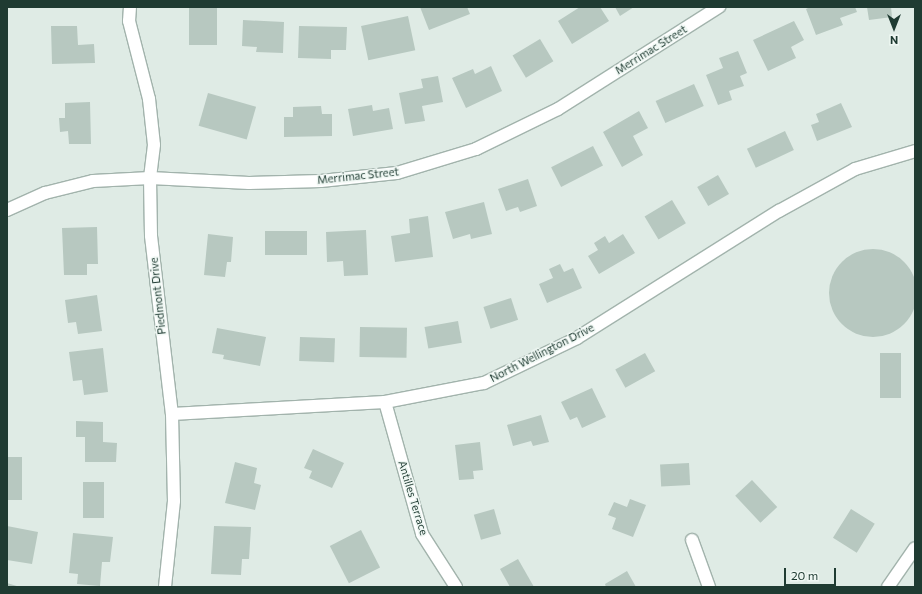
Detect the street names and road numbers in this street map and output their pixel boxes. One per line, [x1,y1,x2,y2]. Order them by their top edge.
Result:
street label: Merrimac Street [613,23,689,77]
street label: Merrimac Street [317,165,399,187]
street label: Piedmont Drive [147,257,169,335]
street label: North Wellington Drive [488,321,596,385]
street label: Antilles Terrace [395,459,431,537]

